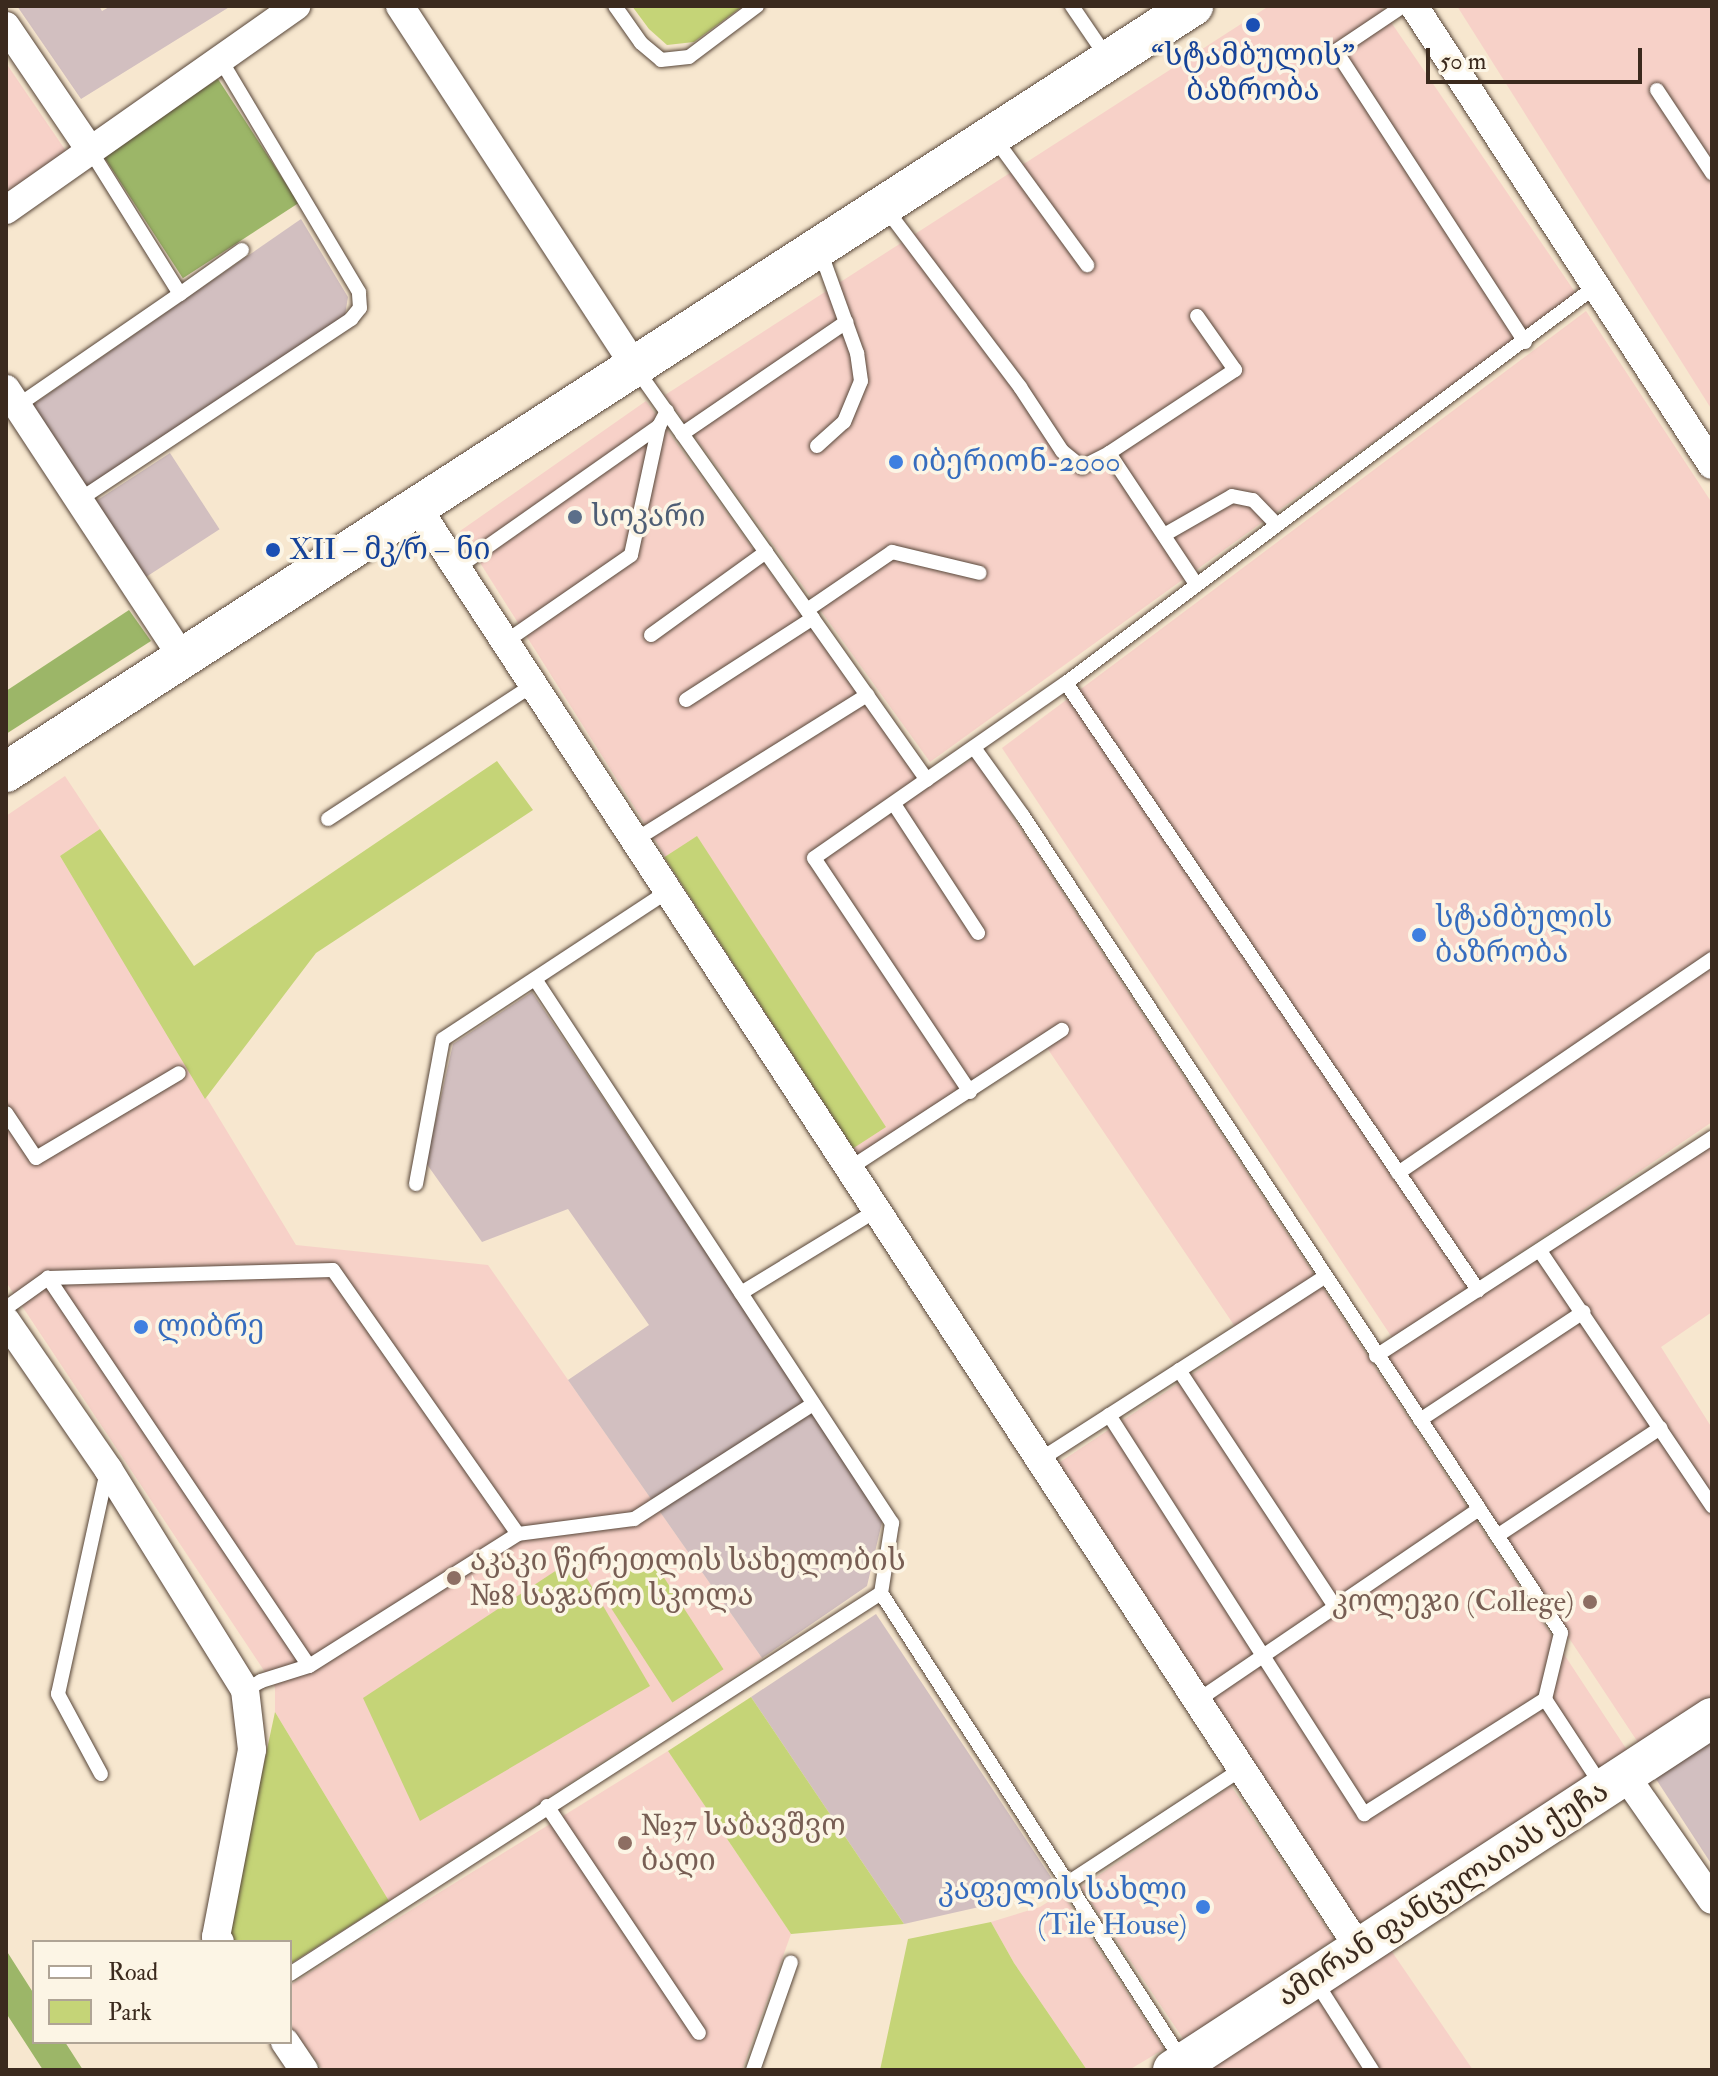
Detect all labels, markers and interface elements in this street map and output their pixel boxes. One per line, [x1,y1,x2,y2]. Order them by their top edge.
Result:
marker: “სტამბულის” ბაზრობა [1244,16,1262,34]
scale bar [1430,32,1646,82]
place label: “სტამბულის” ბაზრობა [1151,38,1355,108]
text: 50 m [1440,46,1486,77]
place label: იბერიონ-2000 [912,444,1121,480]
marker: იბერიონ-2000 [887,453,905,471]
place label: სოკარი [591,499,706,535]
marker: სოკარი [566,508,584,526]
place label: XII – მკ/რ – ნი [289,532,491,568]
marker: XII – მკ/რ – ნი [264,541,282,559]
place label: სტამბულის ბაზრობა [1435,900,1612,970]
marker: სტამბულის ბაზრობა [1410,926,1428,944]
place label: ლიბრე [157,1309,265,1345]
marker: ლიბრე [132,1318,150,1336]
place label: აკაკი წერეთლის სახელობის №8 საჯარო სკოლა [470,1543,906,1614]
marker: აკაკი წერეთლის სახელობის №8 საჯარო სკოლა [445,1569,463,1587]
place label: კოლეჯი (College) [1332,1584,1574,1620]
marker: კოლეჯი (College) [1581,1593,1599,1611]
street label: ამირან ფანცულაიას ქუჩა [1271,1773,1615,2015]
place label: №37 საბავშვო ბაღი [641,1808,846,1878]
marker: №37 საბავშვო ბაღი [616,1834,634,1852]
place label: კაფელის სახლი (Tile House) [938,1872,1187,1942]
marker: კაფელის სახლი (Tile House) [1194,1898,1212,1916]
legend [32,1940,292,2044]
text: Road [108,1957,158,1988]
text: Park [108,1997,152,2028]

